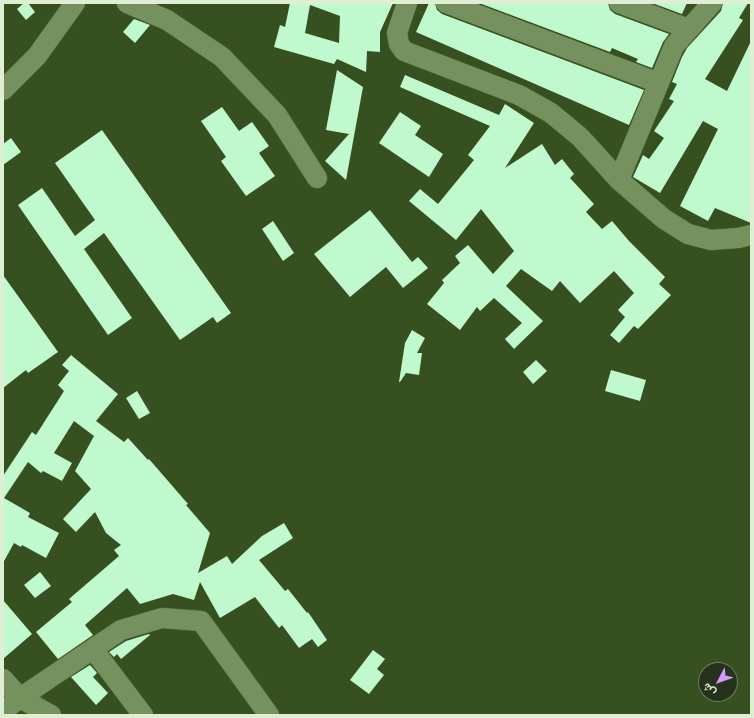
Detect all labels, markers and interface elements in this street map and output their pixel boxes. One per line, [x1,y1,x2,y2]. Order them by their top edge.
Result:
north arrow [698,662,738,702]
text: ش [700,680,719,699]

